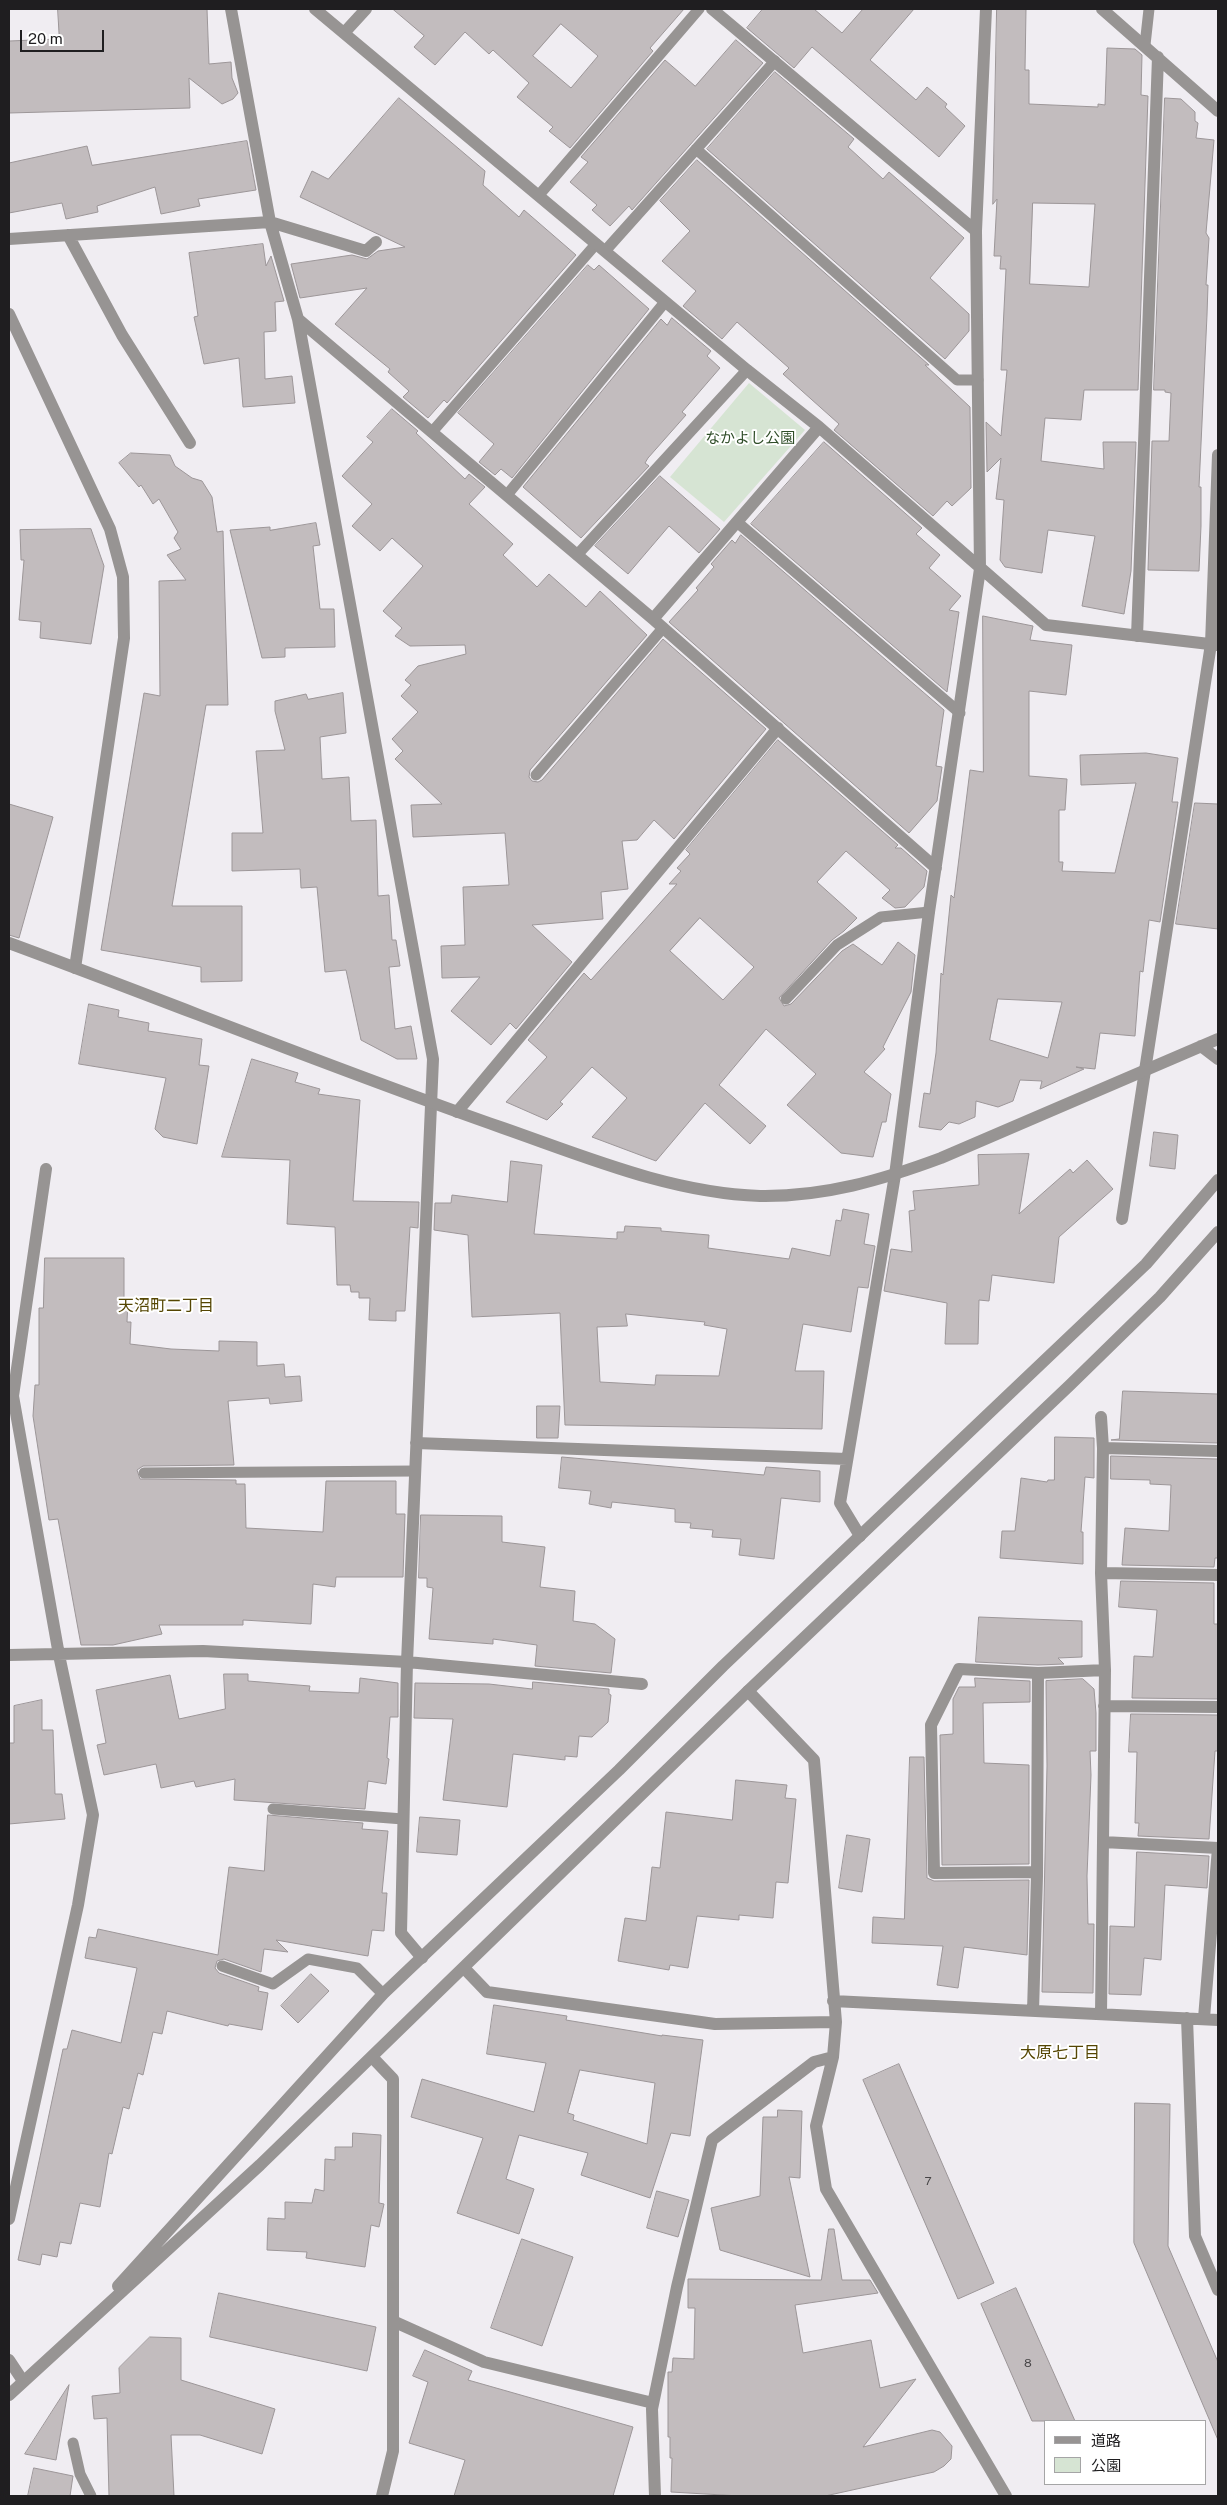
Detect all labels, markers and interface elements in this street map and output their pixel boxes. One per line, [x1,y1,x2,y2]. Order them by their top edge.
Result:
scale bar [22,20,106,52]
text: 20 m [28,30,63,47]
park label: なかよし公園 [705,429,795,447]
district label: 天沼町二丁目 [118,1296,214,1316]
district label: 大原七丁目 [1020,2043,1100,2063]
house number: 7 [924,2174,932,2188]
house number: 8 [1024,2356,1032,2370]
legend [1044,2420,1207,2485]
text: 道路 [1091,2432,1121,2449]
text: 公園 [1091,2457,1121,2474]

